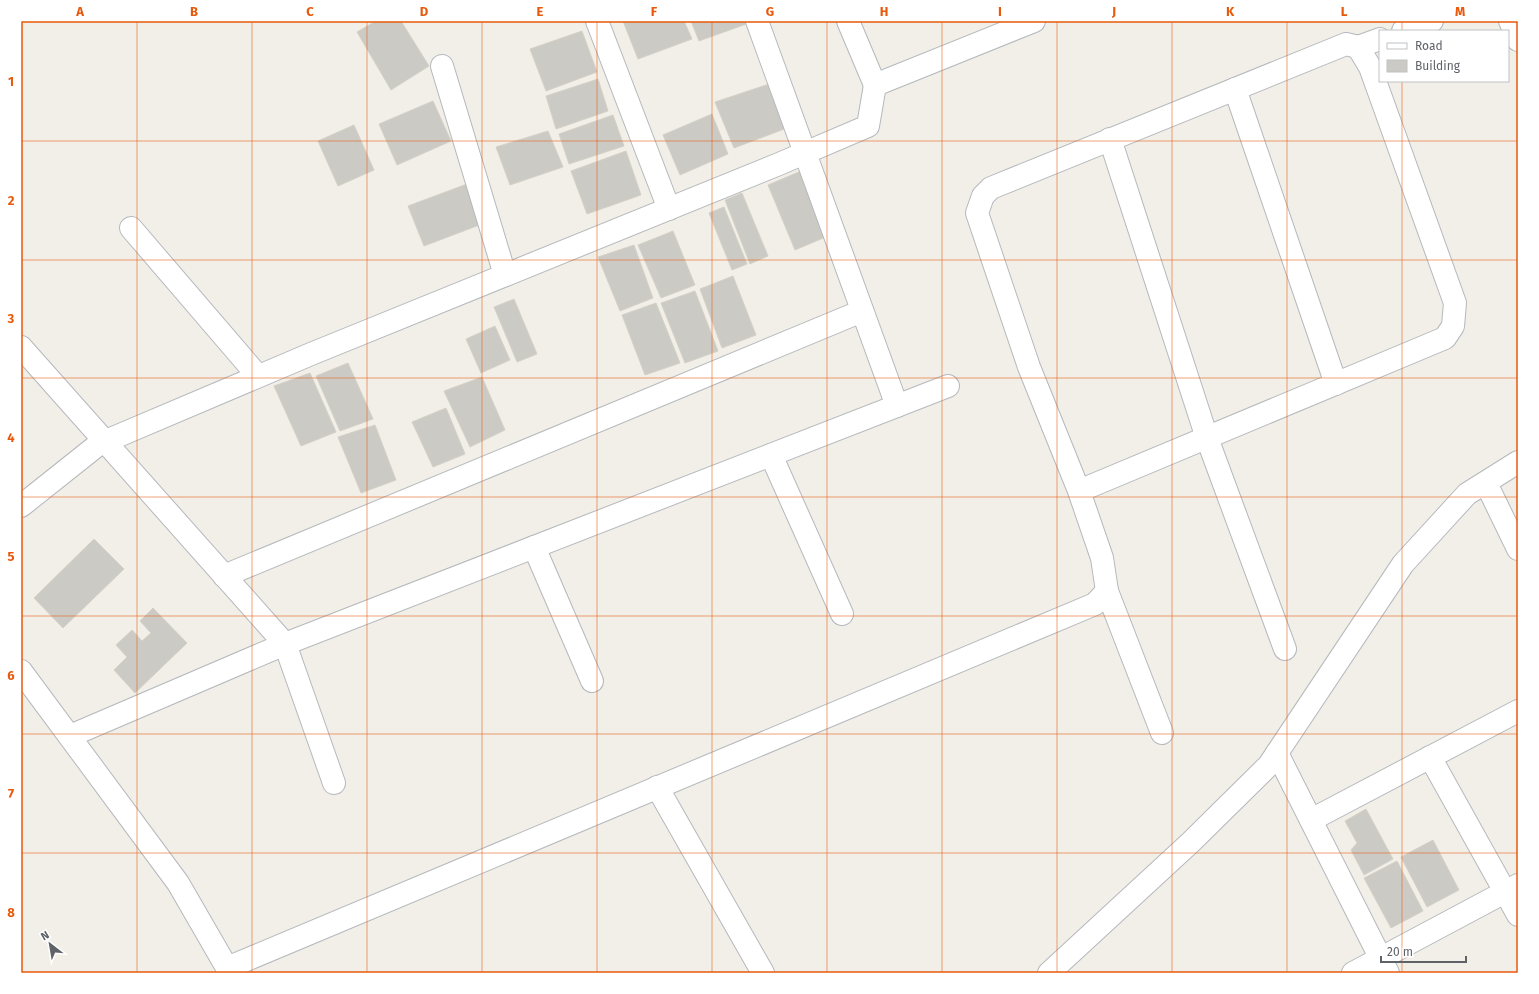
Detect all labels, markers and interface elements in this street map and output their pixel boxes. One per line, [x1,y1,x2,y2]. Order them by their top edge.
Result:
text: A [75,4,84,19]
text: B [190,4,198,19]
text: C [306,4,314,19]
text: D [420,4,429,19]
text: E [537,4,544,19]
text: F [651,4,658,19]
text: G [766,4,774,19]
text: H [880,4,888,19]
text: I [998,4,1002,19]
text: J [1111,4,1116,19]
text: K [1226,4,1235,19]
text: L [1341,4,1348,19]
text: M [1455,4,1465,19]
legend [1379,30,1509,82]
text: Road [1415,39,1443,53]
text: Building [1415,59,1461,73]
text: 1 [8,74,14,89]
text: 2 [8,193,15,208]
text: 3 [7,311,15,326]
text: 4 [7,430,15,445]
text: 5 [8,549,15,564]
text: 6 [7,668,15,683]
text: 7 [8,786,14,801]
text: 8 [7,905,15,920]
north arrow [30,924,70,964]
text: N [39,928,52,943]
scale bar [1381,938,1466,964]
text: 20 m [1387,945,1413,959]

